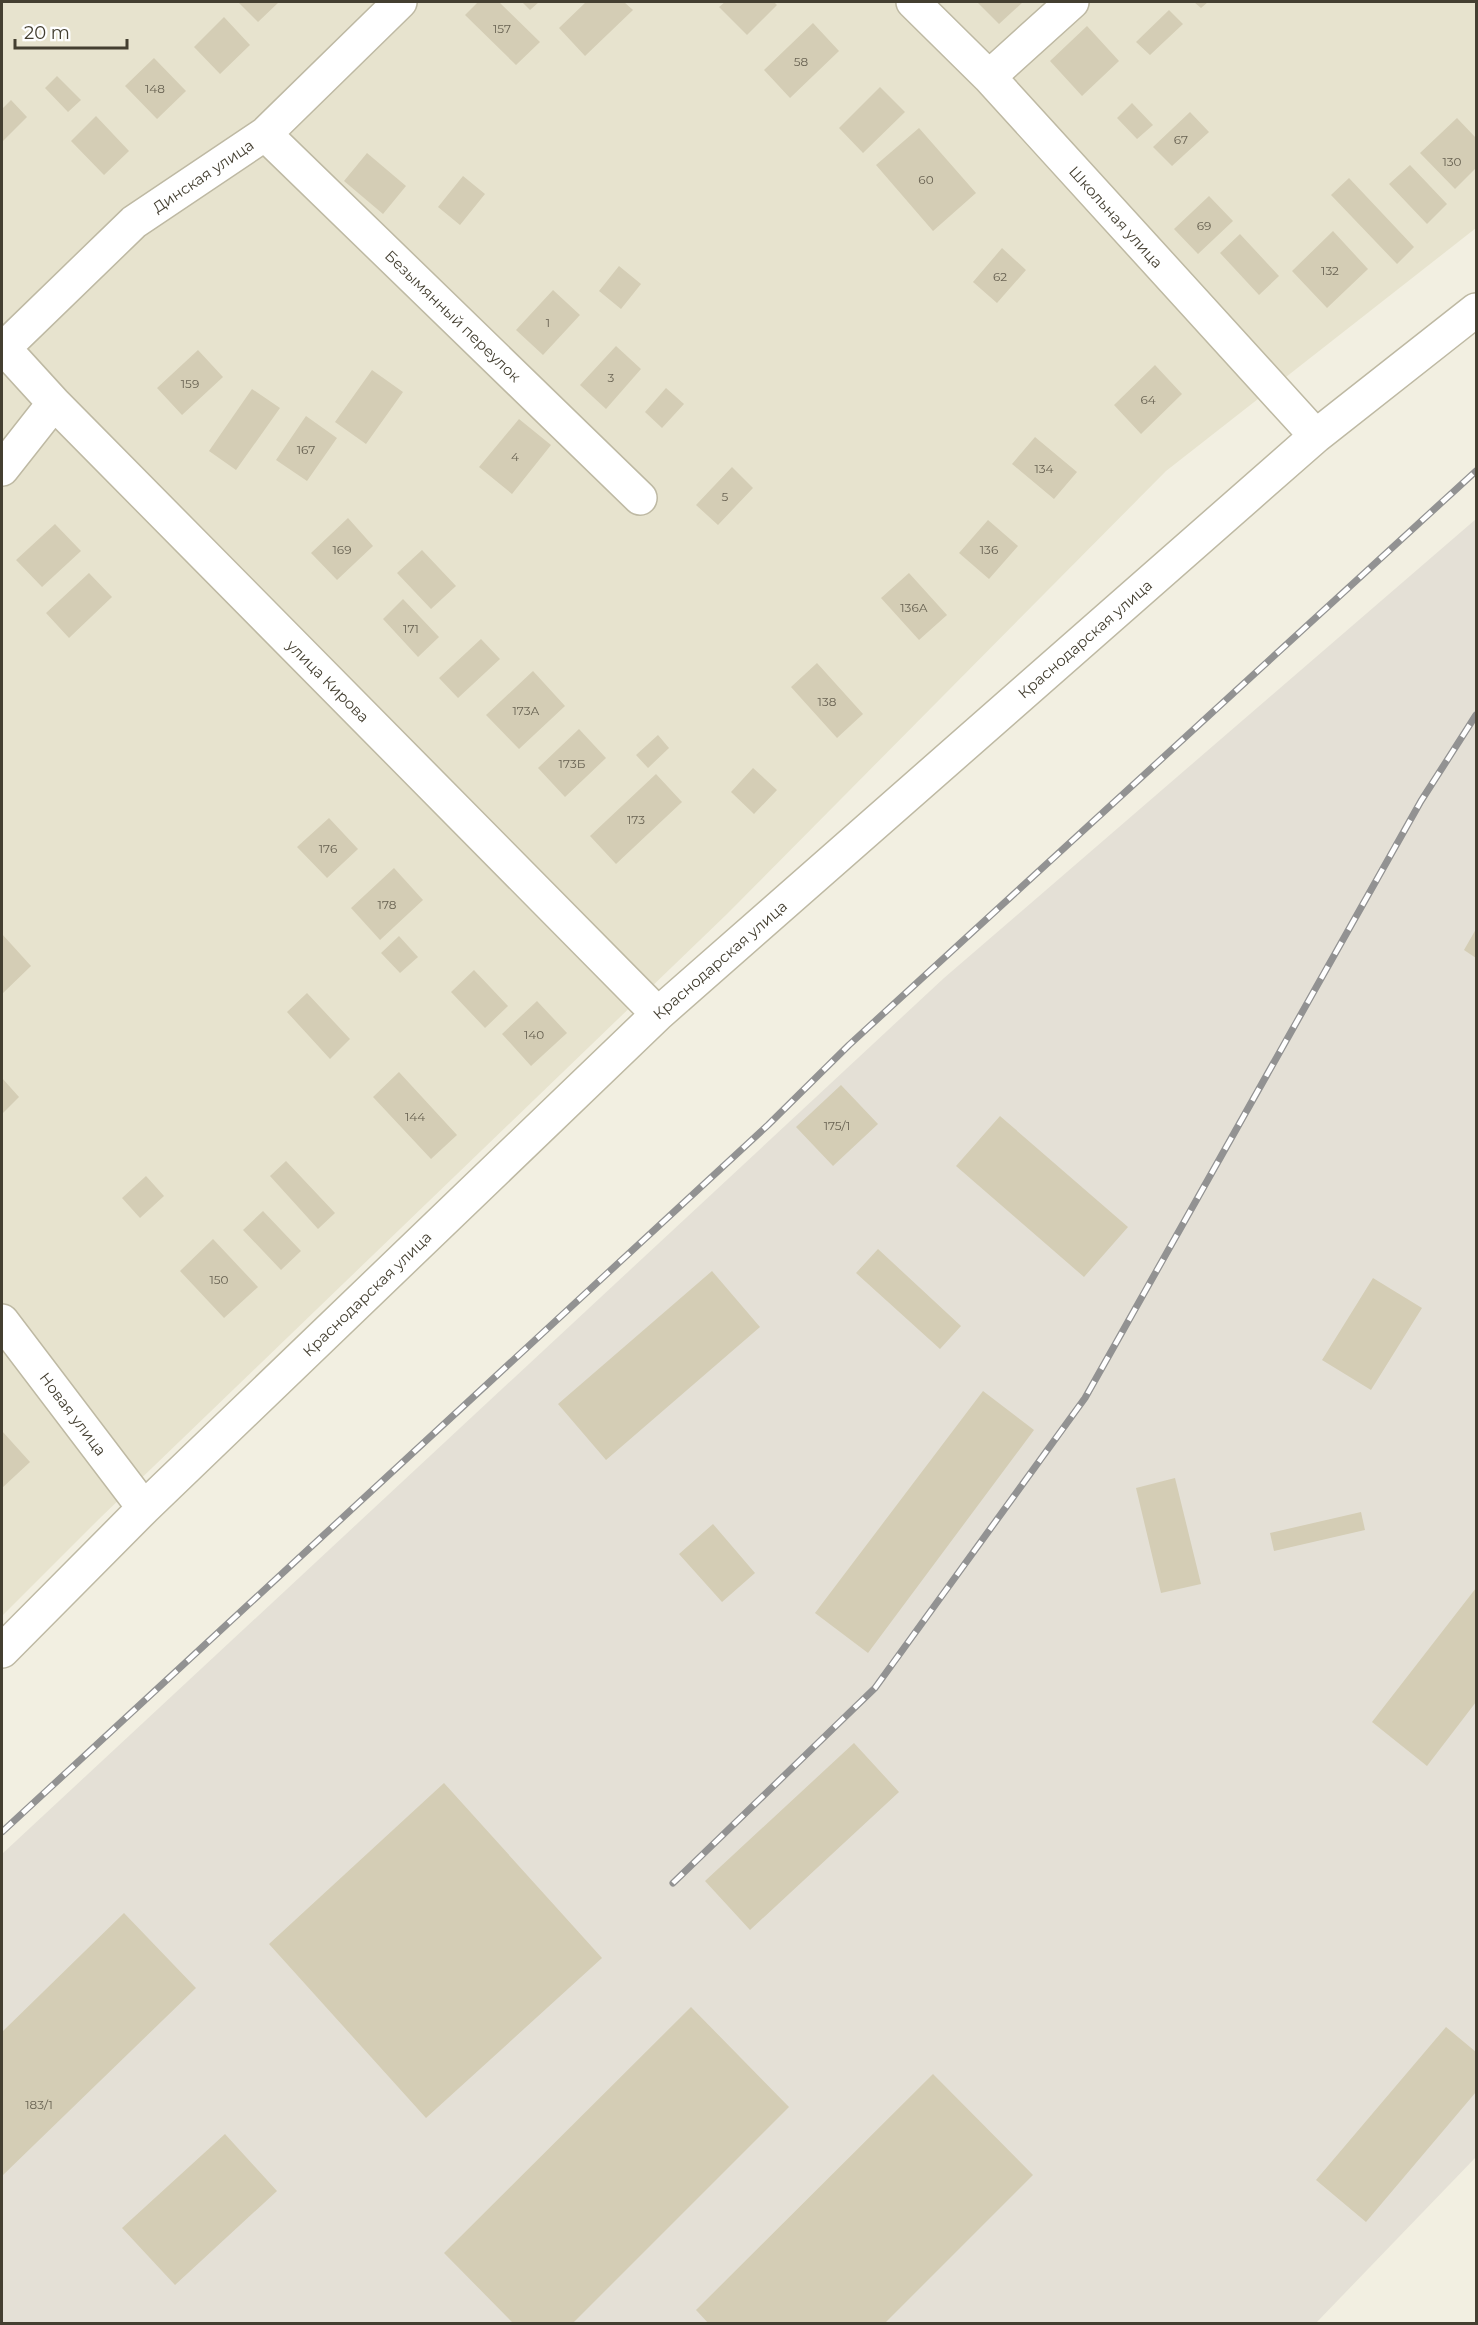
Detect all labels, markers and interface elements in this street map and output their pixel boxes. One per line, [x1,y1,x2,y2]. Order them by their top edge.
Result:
scale bar [15,12,128,50]
house number: 157 [493,21,511,36]
text: 20 m [24,22,70,44]
house number: 58 [794,54,809,69]
house number: 148 [145,81,165,96]
house number: 67 [1174,132,1188,147]
street label: Динская улица [149,135,257,217]
house number: 130 [1442,154,1462,169]
street label: Школьная улица [1065,162,1167,272]
house number: 60 [918,172,934,187]
house number: 69 [1197,218,1211,233]
street label: Безымянный переулок [381,246,525,386]
house number: 132 [1321,263,1339,278]
house number: 62 [993,269,1007,284]
house number: 1 [546,315,550,330]
house number: 3 [608,370,615,385]
house number: 159 [181,376,199,391]
house number: 64 [1140,392,1156,407]
house number: 167 [297,442,315,457]
house number: 4 [511,449,519,464]
house number: 134 [1034,461,1054,476]
house number: 5 [722,489,729,504]
house number: 169 [333,542,351,557]
house number: 136 [980,542,998,557]
street label: Краснодарская улица [1014,575,1156,703]
house number: 136А [900,600,928,615]
house number: 171 [403,621,419,636]
street label: улица Кирова [282,635,373,726]
house number: 138 [818,694,837,709]
house number: 173А [512,703,540,718]
house number: 173Б [559,756,586,771]
house number: 173 [627,812,645,827]
house number: 176 [319,841,337,856]
street label: Краснодарская улица [649,896,791,1024]
house number: 178 [378,897,397,912]
house number: 140 [524,1027,544,1042]
house number: 144 [405,1109,425,1124]
house number: 175/1 [824,1118,850,1133]
street label: Краснодарская улица [299,1227,435,1361]
house number: 150 [209,1272,229,1287]
street label: Новая улица [35,1369,111,1459]
house number: 183/1 [25,2097,53,2112]

